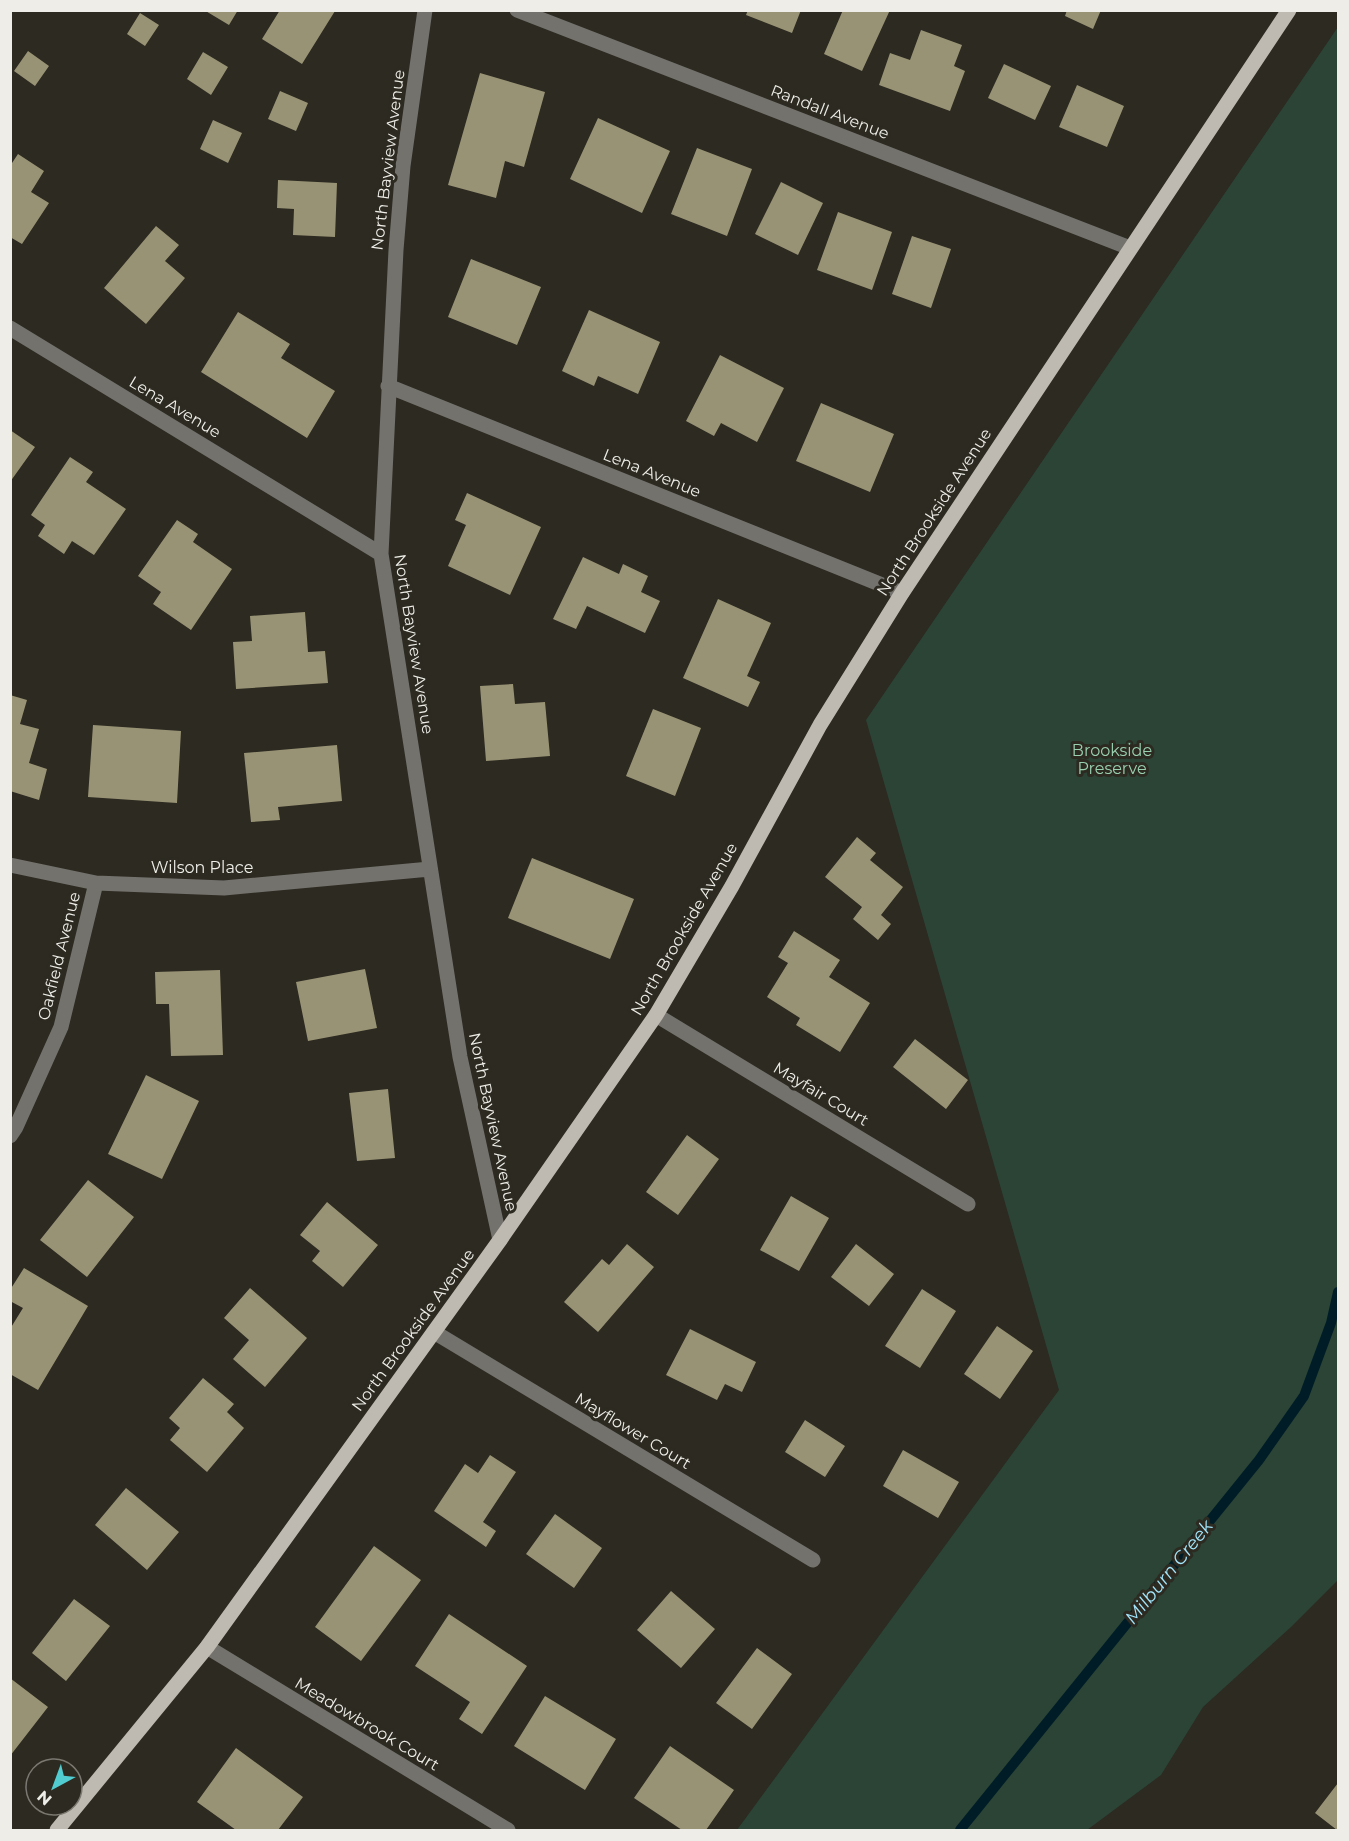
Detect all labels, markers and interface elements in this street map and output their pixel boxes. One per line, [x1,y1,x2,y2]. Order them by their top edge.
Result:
street label: North Bayview Avenue [367,68,409,252]
street label: Randall Avenue [768,81,892,143]
street label: Lena Avenue [126,372,224,442]
street label: North Brookside Avenue [873,425,995,599]
street label: Lena Avenue [600,445,704,501]
street label: North Bayview Avenue [390,553,438,735]
park label: Brookside Preserve [1072,741,1152,778]
street label: North Brookside Avenue [627,839,741,1019]
street label: Wilson Place [151,858,253,877]
street label: Oakfield Avenue [34,890,84,1022]
street label: North Bayview Avenue [465,1031,521,1213]
street label: Mayfair Court [770,1058,872,1130]
street label: North Brookside Avenue [348,1245,478,1415]
street label: Mayflower Court [572,1389,695,1473]
water label: Milburn Creek [1120,1515,1218,1628]
street label: Meadowbrook Court [292,1673,443,1775]
north arrow [24,1757,84,1817]
text: N [33,1787,56,1809]

